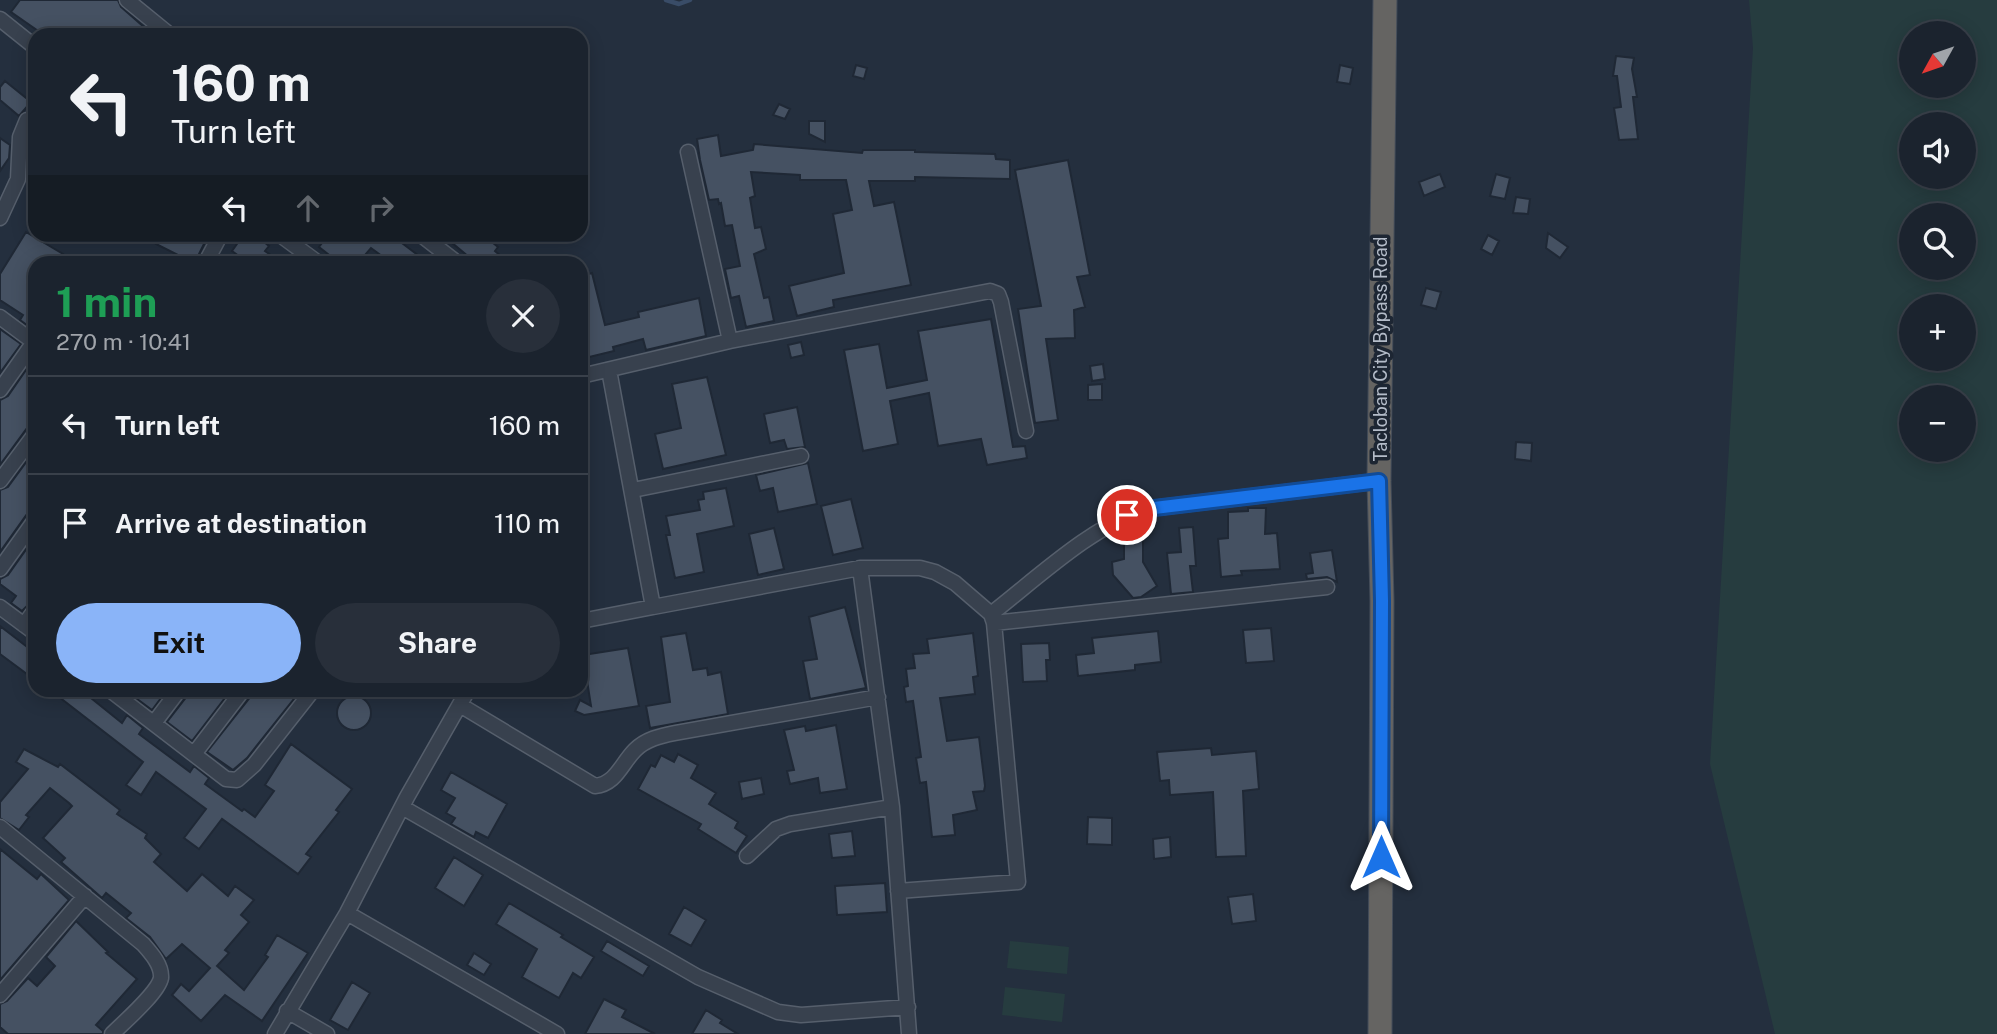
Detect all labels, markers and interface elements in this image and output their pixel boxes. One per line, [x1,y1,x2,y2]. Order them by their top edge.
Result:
north arrow [1899,21,1976,98]
map controls [1899,21,1976,462]
text: 160 m [171,54,311,112]
icon: left [56,56,147,147]
button: sound [1899,112,1976,189]
text: Turn left [171,113,296,150]
icon: left [216,189,254,227]
icon: ahead [289,189,327,227]
icon: right [362,189,400,227]
button: search [1899,203,1976,280]
street label: Tacloban City Bypass Road [1370,237,1391,461]
text: 1 min [56,277,157,326]
button: close [486,279,560,353]
button: + [1899,294,1976,371]
text: 270 m · 10:41 [56,328,191,355]
button: − [1899,385,1976,462]
icon: left [56,406,94,444]
text: Turn left [115,410,220,441]
text: 160 m [489,410,560,441]
pin [1097,485,1157,545]
icon: arrive [1108,496,1146,534]
icon: arrive [56,504,94,542]
text: Arrive at destination [115,508,367,539]
text: 110 m [494,508,560,539]
button: Exit [56,603,301,683]
button: Share [315,603,560,683]
position arrow [1344,820,1418,894]

